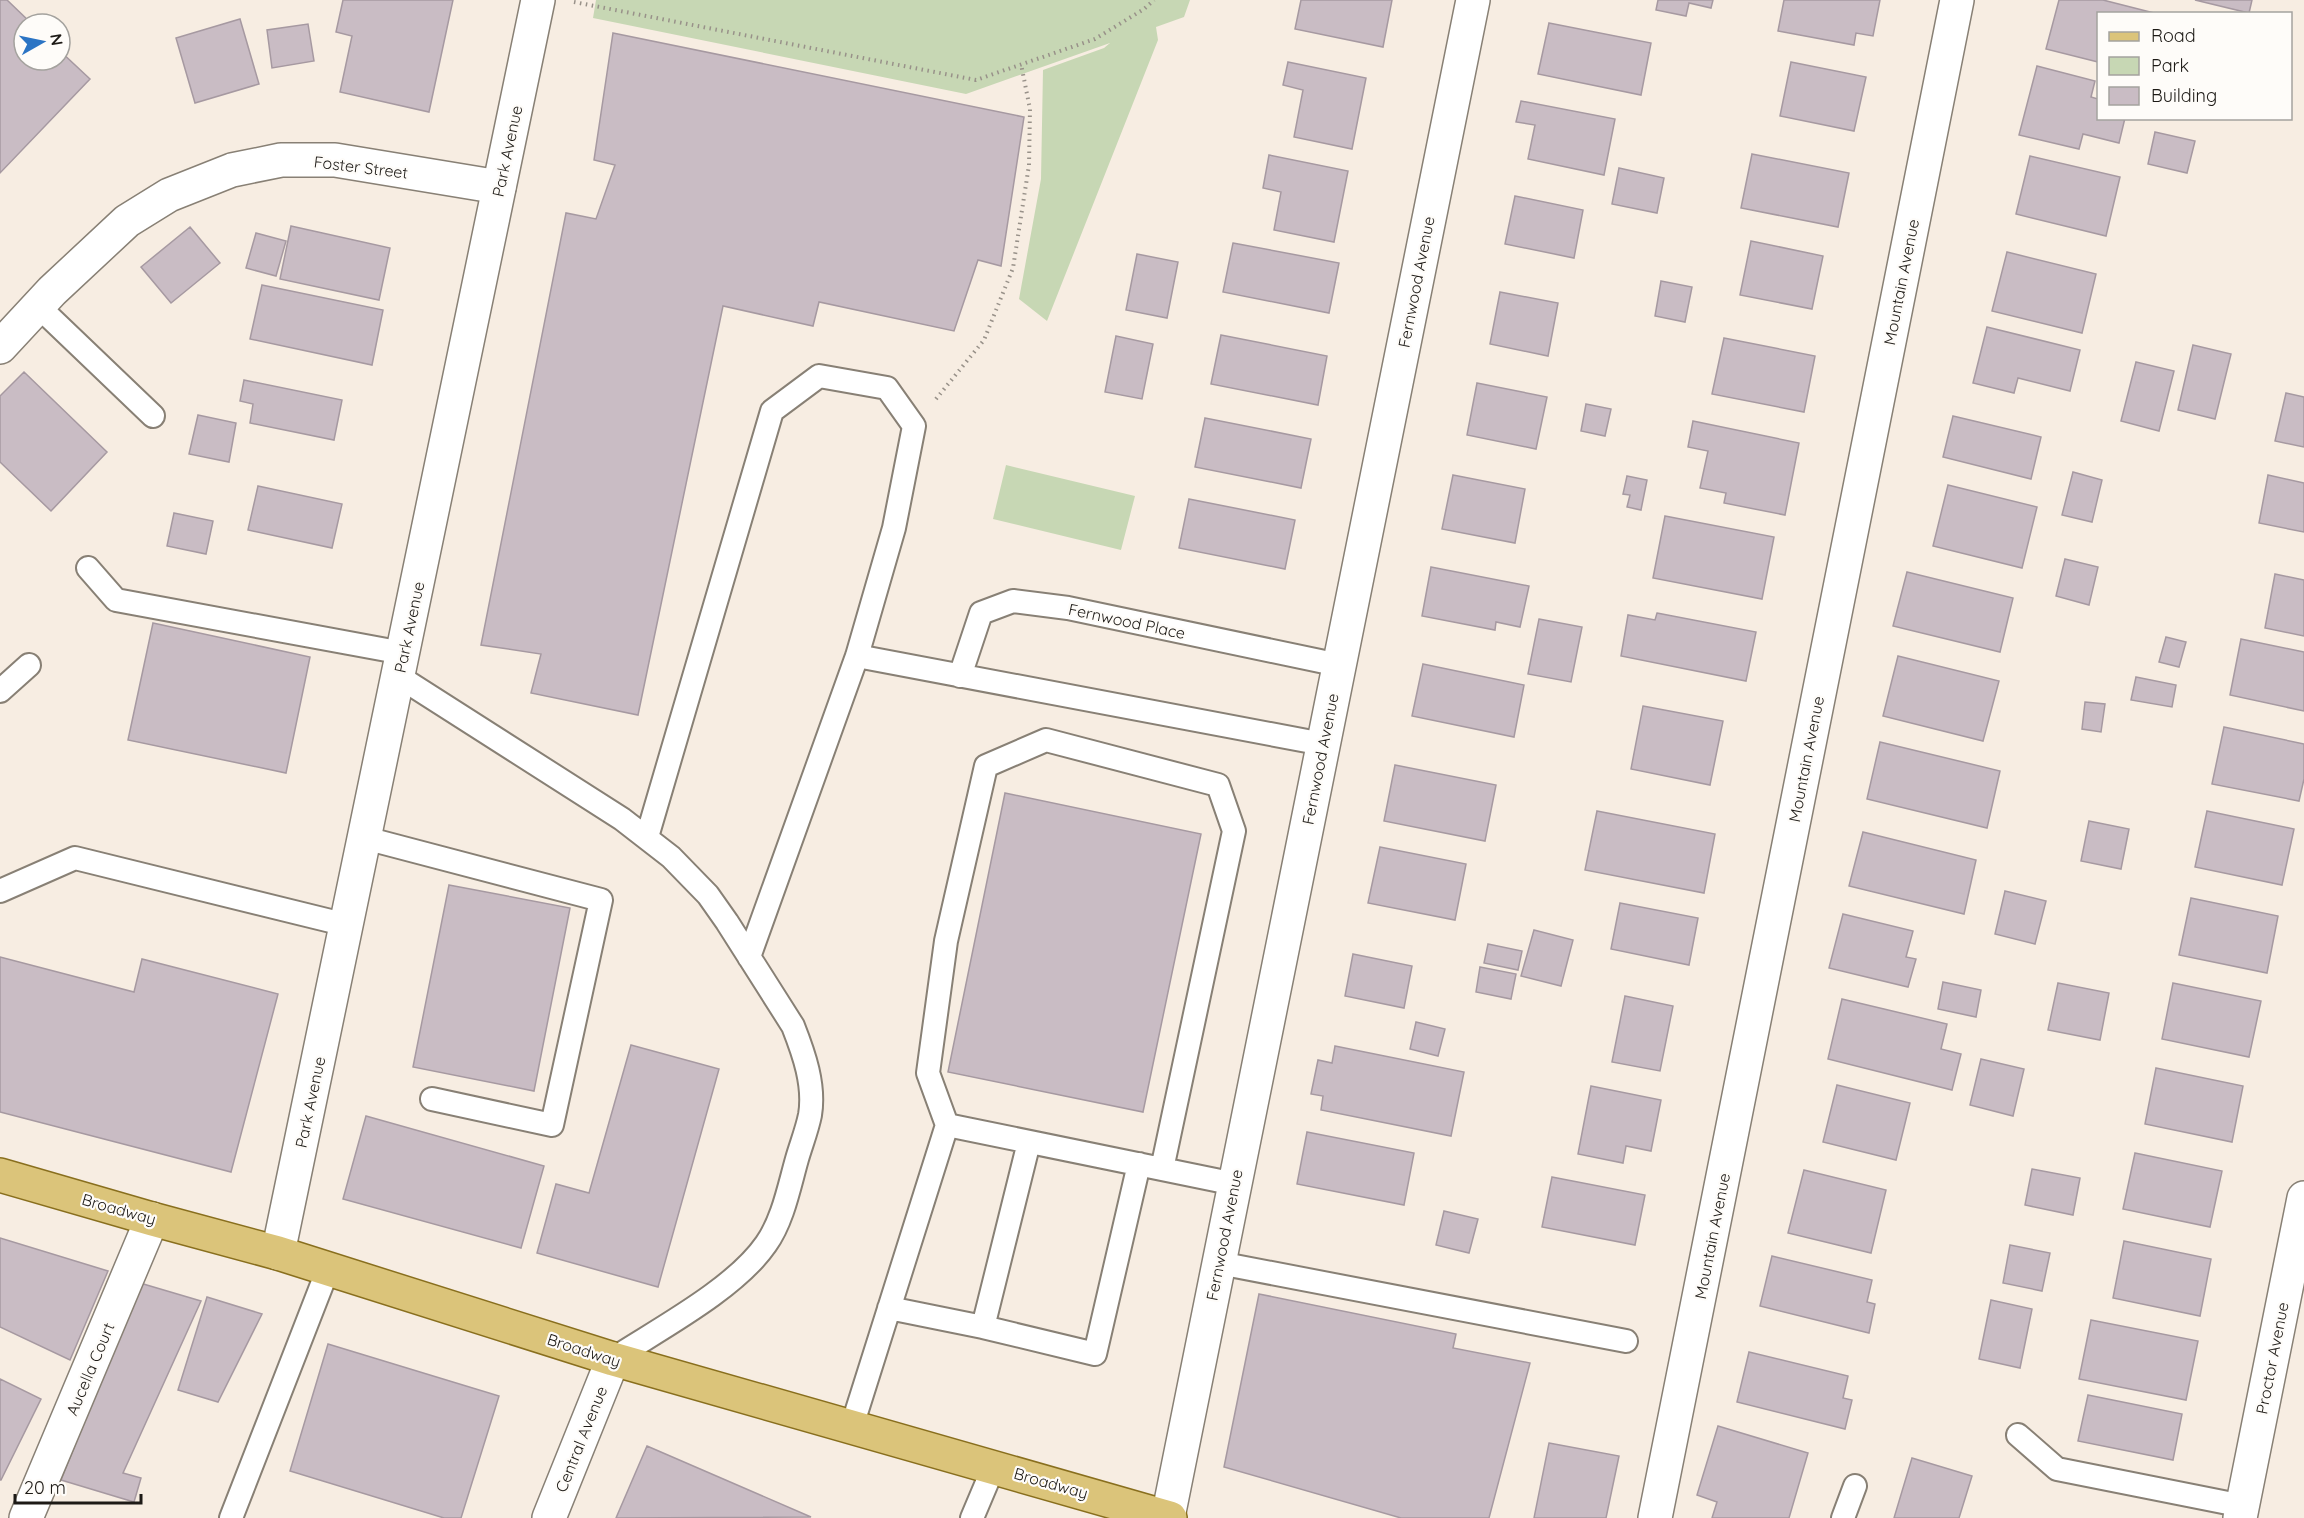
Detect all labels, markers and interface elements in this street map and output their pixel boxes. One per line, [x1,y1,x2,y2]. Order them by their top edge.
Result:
north arrow [12,12,72,72]
legend [2097,12,2292,120]
text: Road [2151,24,2196,47]
text: N [46,32,68,47]
text: Park [2151,54,2189,77]
text: Building [2151,84,2217,107]
street label: Park Avenue [488,103,526,199]
street label: Foster Street [313,151,409,183]
street label: Fernwood Avenue [1393,215,1439,349]
street label: Mountain Avenue [1879,217,1923,347]
street label: Park Avenue [390,579,428,675]
street label: Fernwood Place [1067,599,1187,643]
street label: Fernwood Avenue [1297,692,1343,826]
street label: Mountain Avenue [1784,694,1828,824]
street label: Park Avenue [291,1054,329,1150]
street label: Fernwood Avenue [1201,1168,1247,1302]
street label: Mountain Avenue [1690,1171,1734,1301]
street label: Broadway [80,1189,158,1229]
street label: Proctor Avenue [2251,1300,2293,1416]
street label: Aucella Court [61,1320,119,1418]
street label: Broadway [545,1329,623,1371]
street label: Central Avenue [551,1383,611,1495]
street label: Broadway [1012,1463,1090,1503]
scale bar [15,1467,141,1505]
text: 20 m [24,1476,66,1499]

